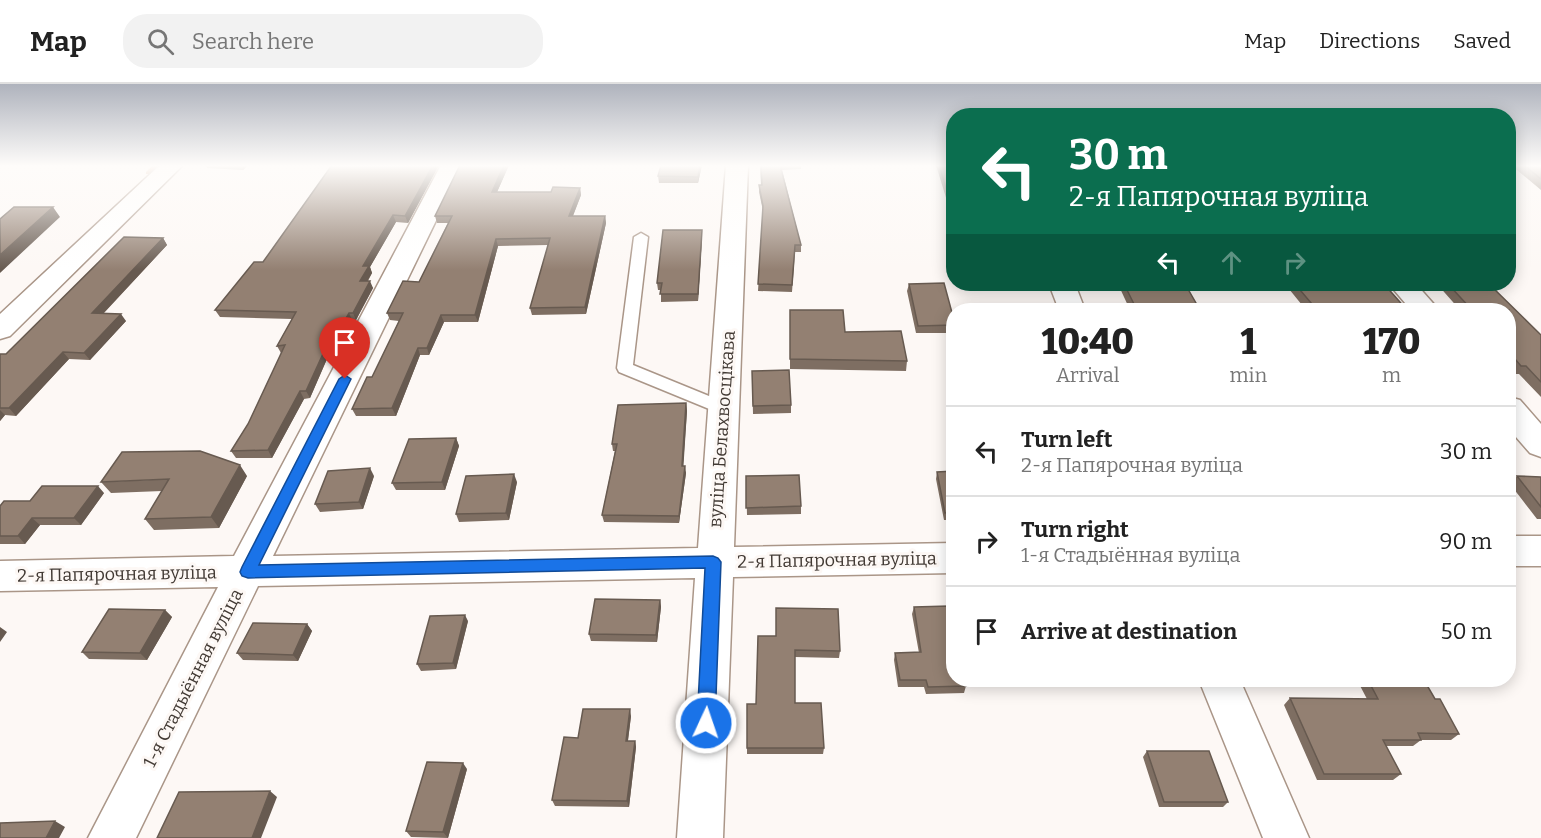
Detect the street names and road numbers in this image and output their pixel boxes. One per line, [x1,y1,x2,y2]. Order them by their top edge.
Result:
street label: вуліца Белахвосцікава [704,330,740,528]
street label: 2-я Папярочная вуліца [737,547,937,573]
street label: 2-я Папярочная вуліца [17,561,217,587]
street label: 1-я Стадыённая вуліца [138,585,248,771]

